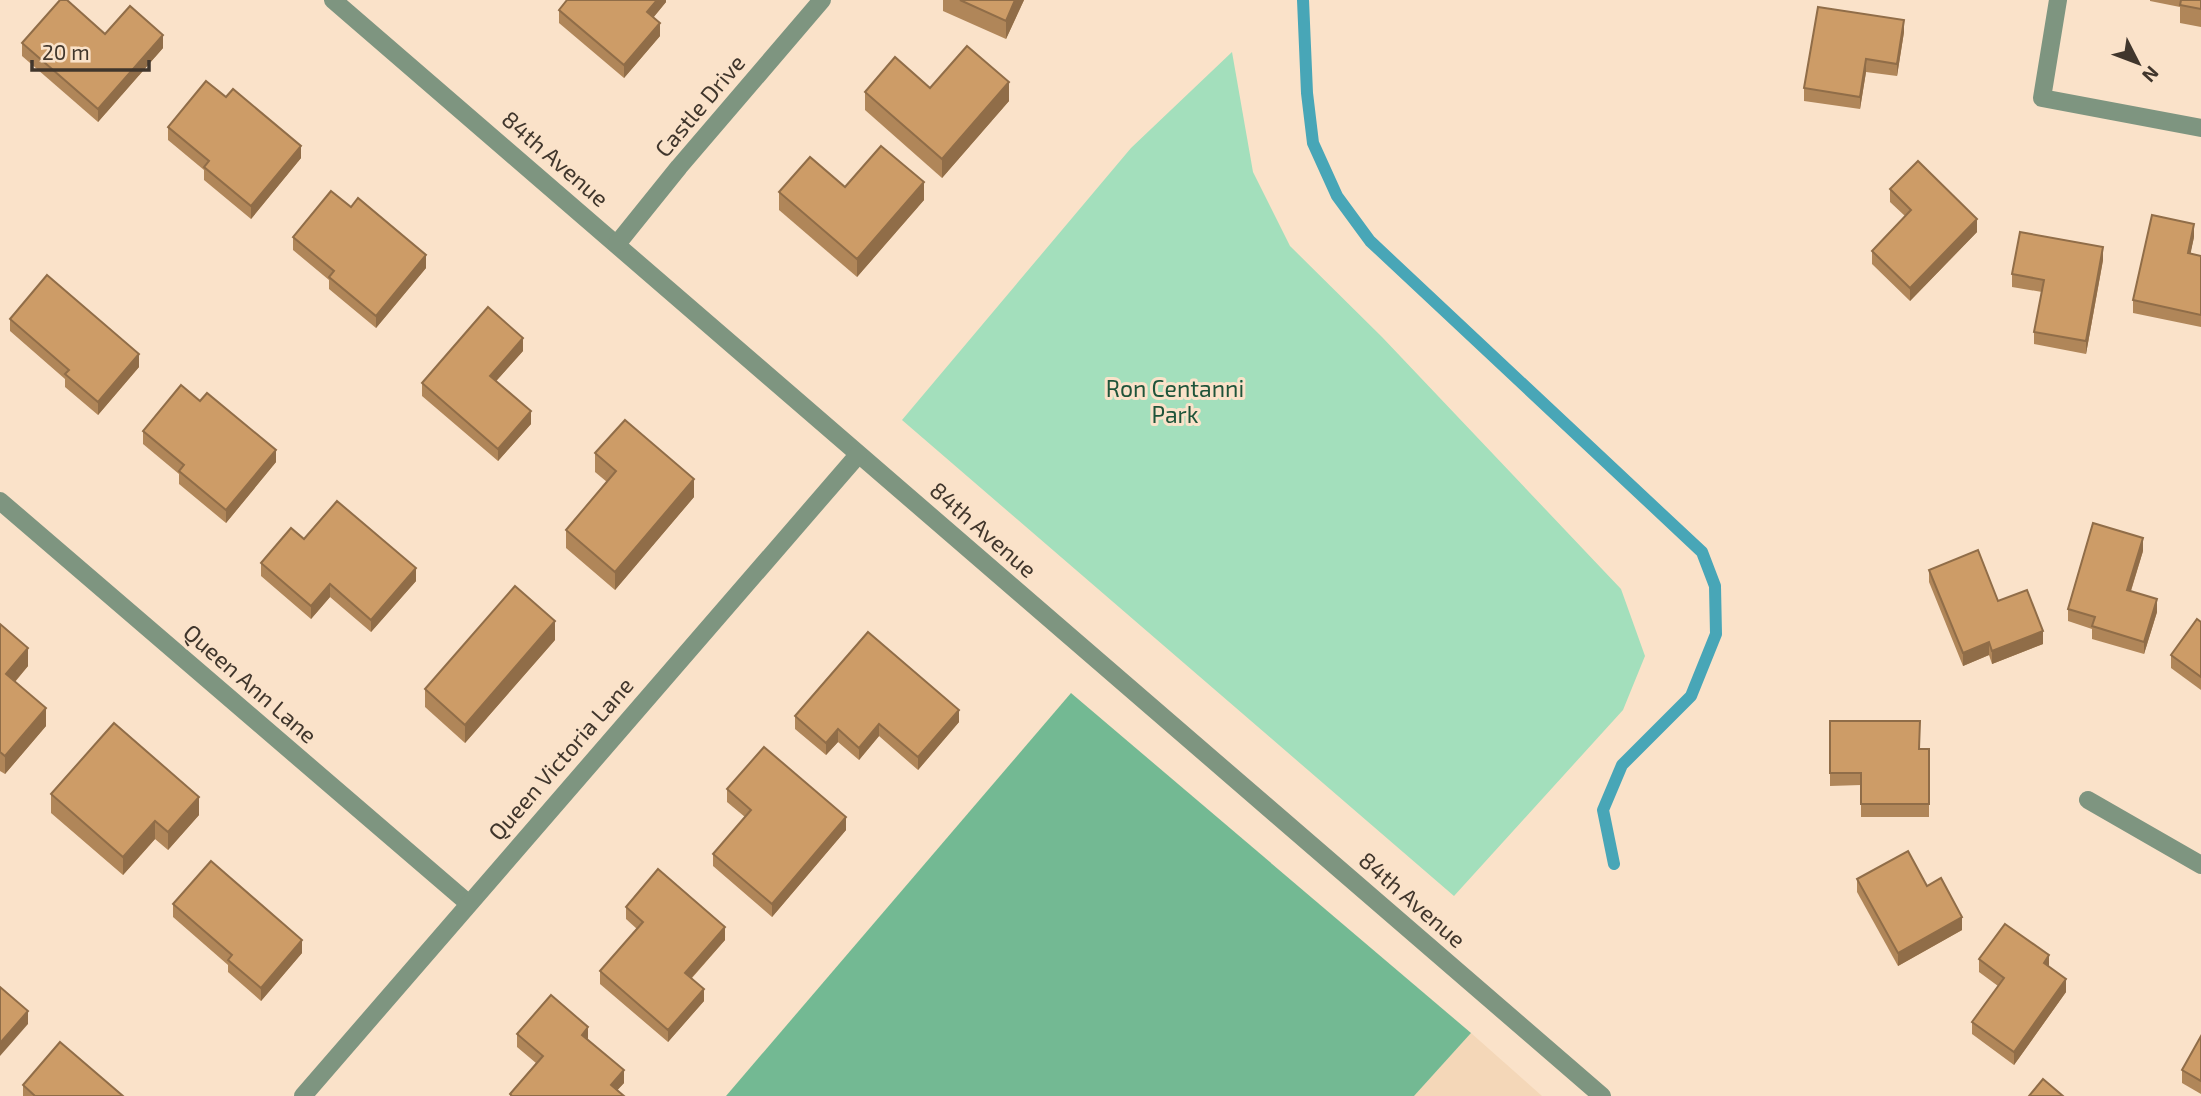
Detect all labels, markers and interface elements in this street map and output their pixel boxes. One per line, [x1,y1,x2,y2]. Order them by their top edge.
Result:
scale bar [32,28,149,72]
north arrow [2103,28,2173,98]
text: 20 m [42,39,90,64]
street label: Castle Drive [648,48,750,162]
text: N [2138,62,2164,88]
street label: 84th Avenue [497,104,615,212]
park label: Ron Centanni Park [1106,374,1244,428]
street label: 84th Avenue [925,475,1043,583]
street label: Queen Ann Lane [178,618,323,749]
street label: Queen Victoria Lane [482,671,639,846]
street label: 84th Avenue [1354,845,1472,953]

